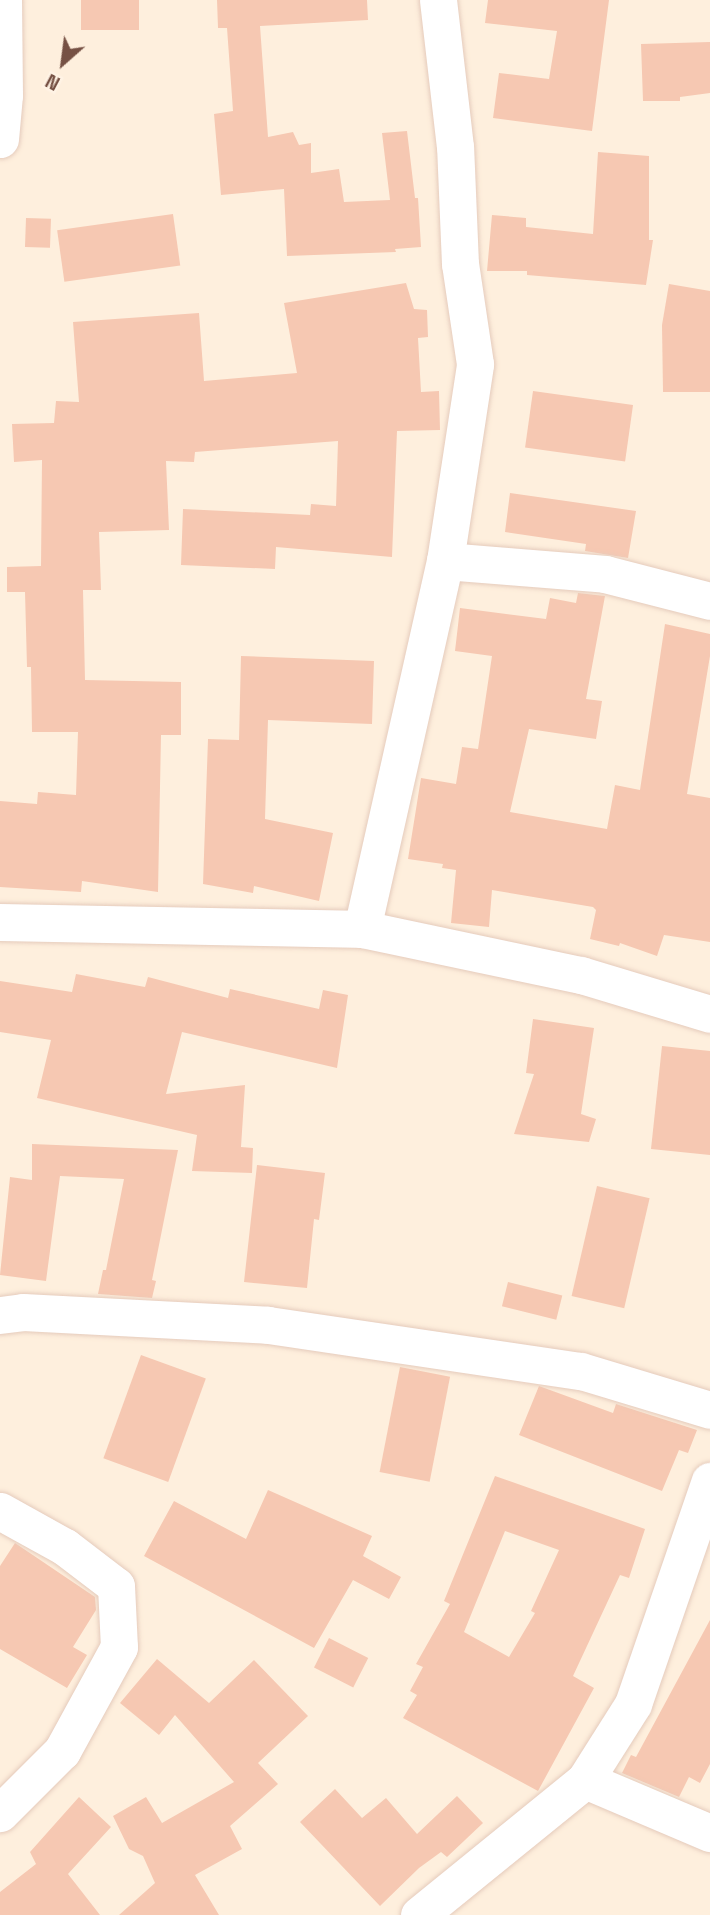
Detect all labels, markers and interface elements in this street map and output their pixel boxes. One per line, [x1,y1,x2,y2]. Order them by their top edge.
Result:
north arrow [28,28,98,98]
text: N [41,68,64,96]

